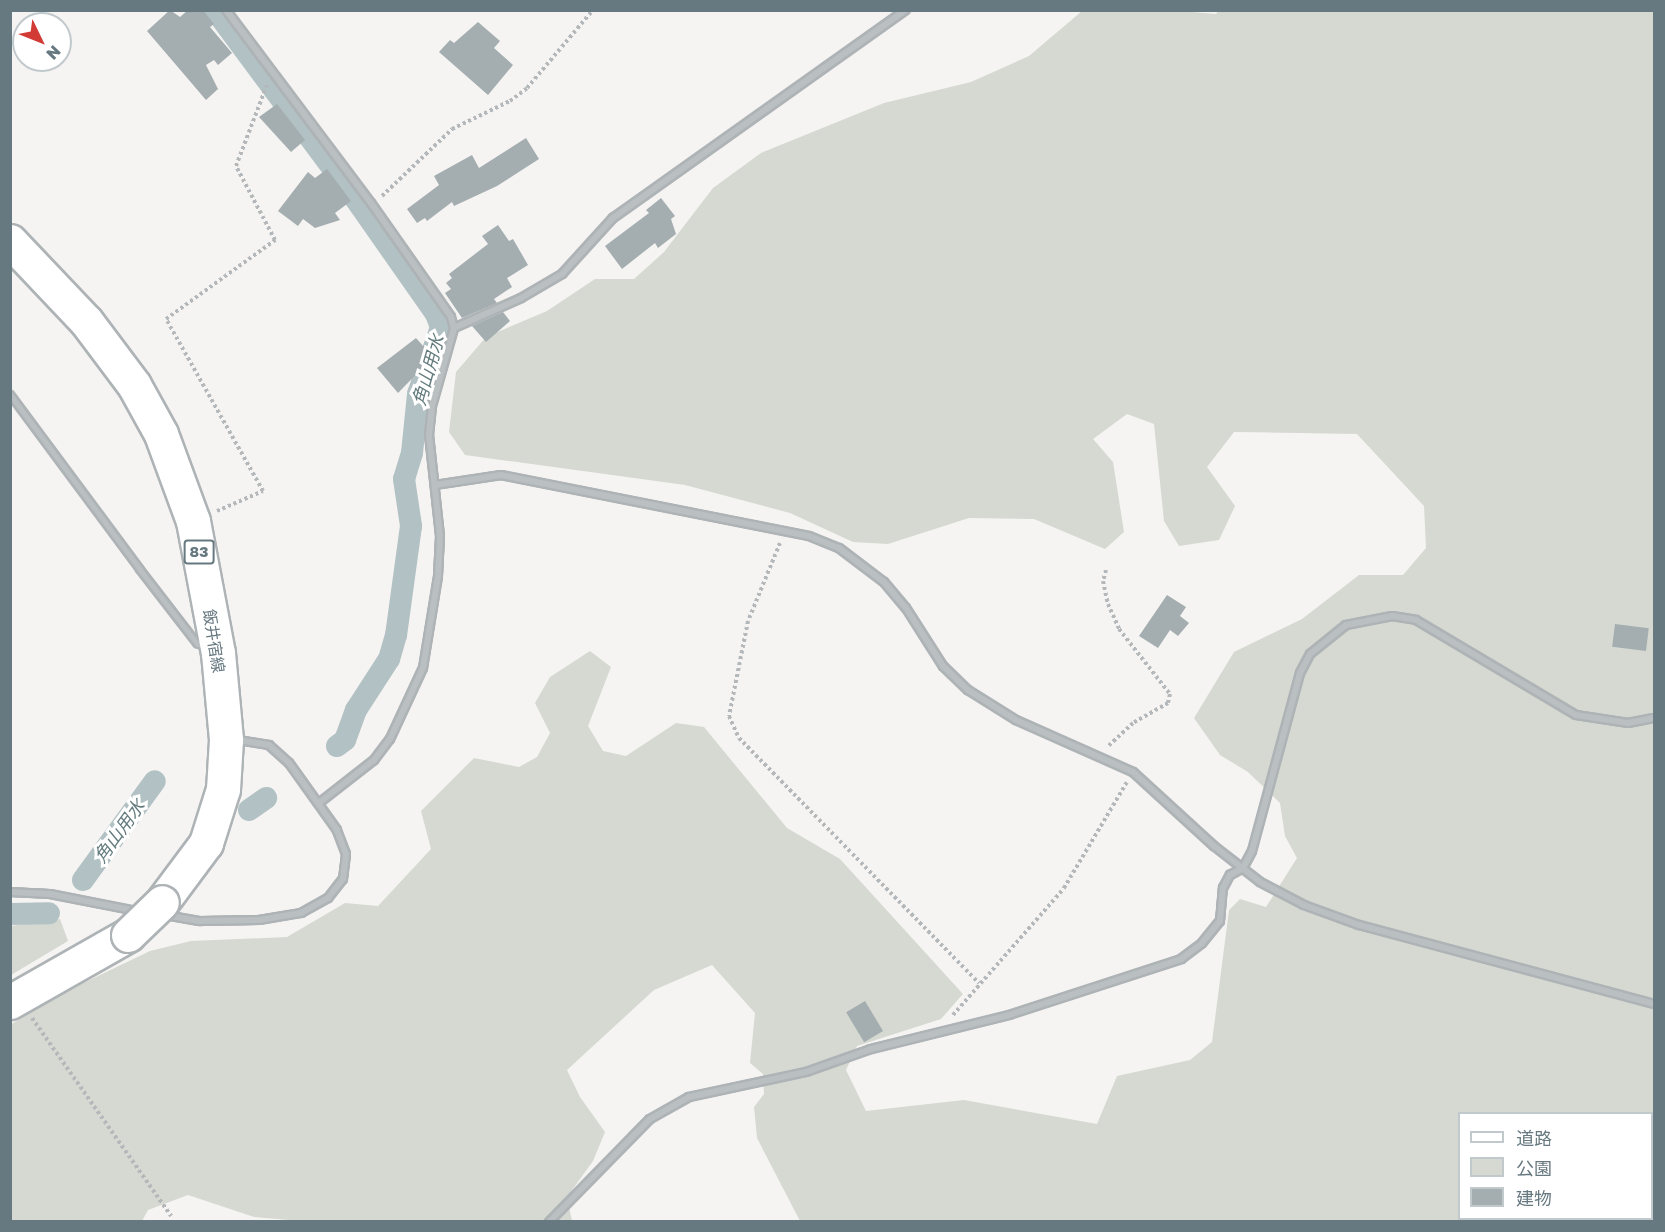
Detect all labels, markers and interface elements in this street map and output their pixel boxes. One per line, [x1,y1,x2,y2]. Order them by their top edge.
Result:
north arrow [12,12,72,72]
text: N [42,42,65,64]
water label: 角山用水 [408,332,448,408]
road number: 83 [182,540,216,564]
street label: 飯井宿線 [200,608,228,674]
water label: 角山用水 [89,796,149,866]
legend [1458,1112,1653,1220]
text: 道路 [1516,1127,1552,1149]
text: 公園 [1516,1157,1552,1179]
text: 建物 [1516,1187,1552,1209]

